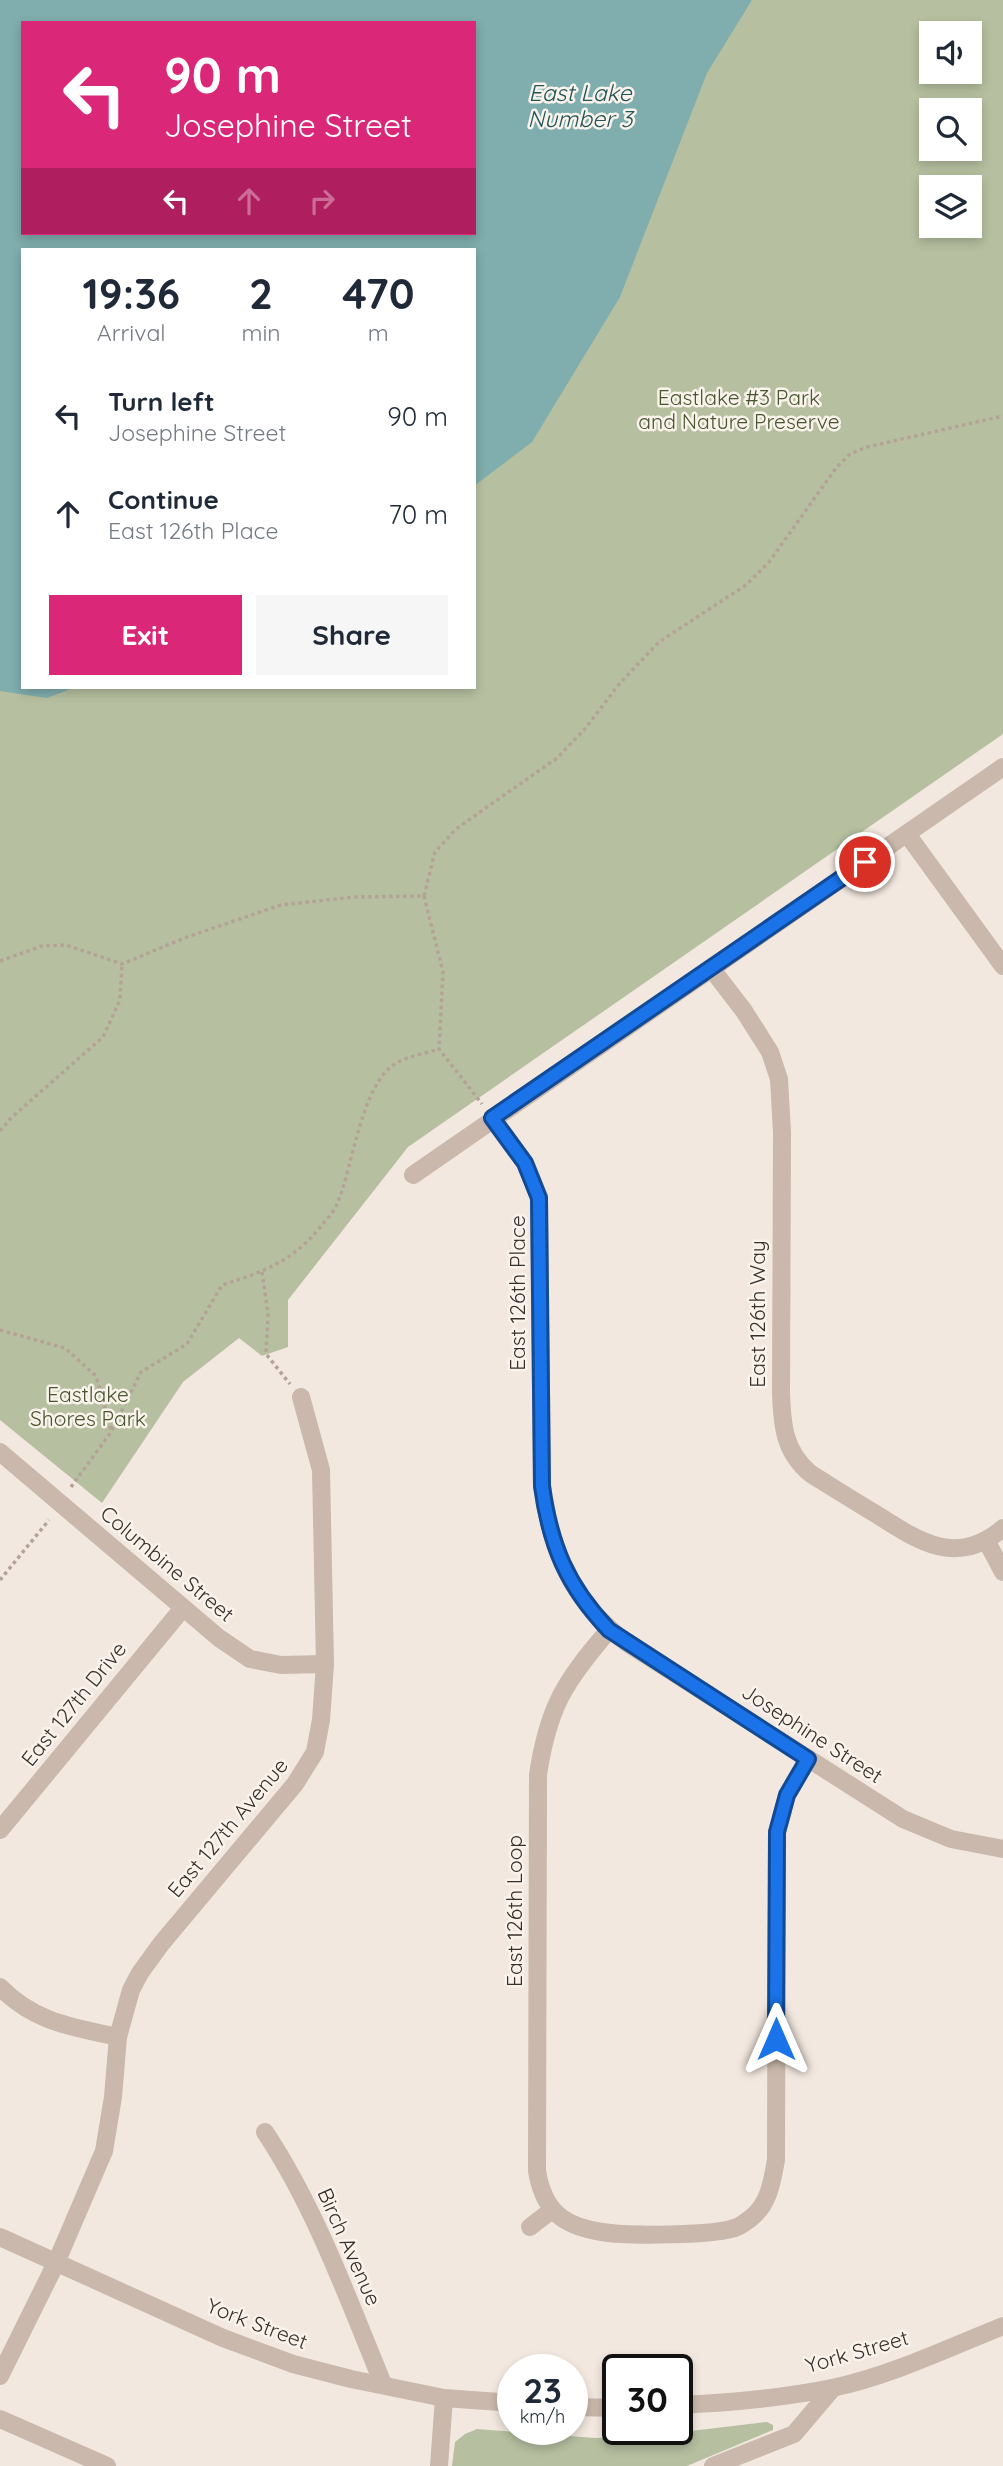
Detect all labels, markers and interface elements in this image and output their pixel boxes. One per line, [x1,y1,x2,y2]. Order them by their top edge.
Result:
map controls [919,21,982,238]
button: sound [919,21,982,84]
text: 90 m [164,44,281,105]
icon: left [49,49,140,140]
water label: East Lake Number 3 [528,78,635,133]
button: search [919,98,982,161]
text: Josephine Street [164,105,412,145]
button: layers [919,175,982,238]
icon: left [157,182,195,220]
icon: ahead [230,182,268,220]
icon: right [303,182,341,220]
text: 19:36 [83,267,180,320]
text: 2 [249,267,273,320]
text: 470 [342,267,414,320]
text: Arrival [97,318,166,347]
text: min [241,318,281,347]
text: m [368,318,389,347]
park label: Eastlake #3 Park and Nature Preserve [638,384,840,434]
text: Turn left [108,385,215,418]
icon: left [49,397,87,435]
text: 90 m [387,400,448,433]
text: Josephine Street [108,418,286,447]
text: Continue [108,483,219,516]
icon: ahead [49,495,87,533]
text: 70 m [388,498,448,531]
text: East 126th Place [108,516,278,545]
button: Exit [49,595,242,675]
button: Share [256,595,448,675]
pin [835,832,895,892]
icon: arrive [846,843,884,881]
street label: East 126th Place [504,1215,530,1371]
street label: East 126th Way [744,1240,770,1388]
park label: Eastlake Shores Park [30,1381,146,1431]
street label: Columbine Street [95,1500,240,1627]
street label: East 127th Drive [15,1636,131,1771]
street label: Josephine Street [737,1678,888,1788]
street label: East 127th Avenue [161,1752,293,1902]
street label: East 126th Loop [501,1835,527,1987]
position arrow [739,2002,813,2076]
street label: Birch Avenue [312,2184,387,2310]
street label: York Street [203,2292,312,2354]
street label: York Street [802,2324,911,2378]
speed limit sign: 30 [602,2354,693,2445]
text: 23 [523,2368,562,2412]
text: km/h [520,2405,565,2428]

